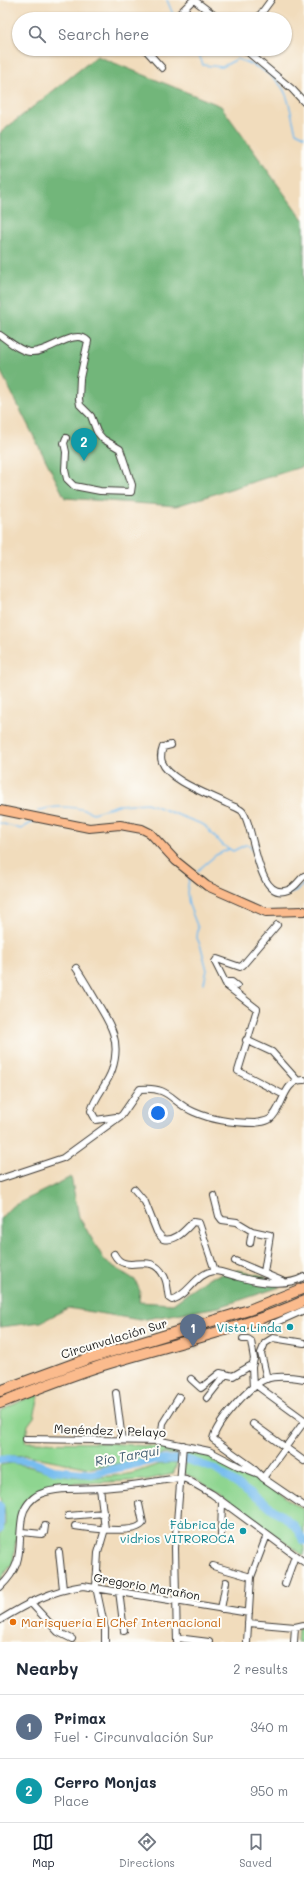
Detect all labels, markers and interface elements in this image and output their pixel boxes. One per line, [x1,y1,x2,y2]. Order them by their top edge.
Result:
search box [12,12,292,56]
icon: search [26,23,48,45]
text: Search here [58,24,149,44]
pin: 2 [71,428,97,461]
your location [148,1103,168,1123]
street label: Circunvalación Sur [59,1314,169,1362]
pin: 1 [180,1314,206,1347]
place label: Vista Linda [216,1319,282,1335]
marker: Vista Linda [285,1322,295,1332]
street label: Menéndez y Pelayo [54,1420,166,1440]
water label: Río Tarqui [93,1441,161,1469]
place label: Fábrica de vidrios VITROROCA [120,1516,235,1546]
marker: Fábrica de vidrios VITROROCA [238,1526,248,1536]
street label: Gregorio Marañon [92,1569,202,1603]
place label: Marisquería El Chef Internacional [21,1614,221,1630]
marker: Marisquería El Chef Internacional [8,1617,18,1627]
text: Nearby [16,1657,78,1679]
text: 2 results [233,1660,288,1677]
text: Primax [54,1708,106,1728]
text: 1 [26,1718,32,1735]
text: 340 m [250,1718,288,1735]
text: Fuel · Circunvalación Sur [54,1728,213,1745]
text: Cerro Monjas [54,1772,156,1792]
text: 2 [25,1782,33,1799]
text: 950 m [250,1782,288,1799]
text: Place [54,1792,89,1809]
tab: Map [32,1831,55,1870]
tab: Directions [119,1831,175,1870]
tab: Saved [239,1831,272,1870]

